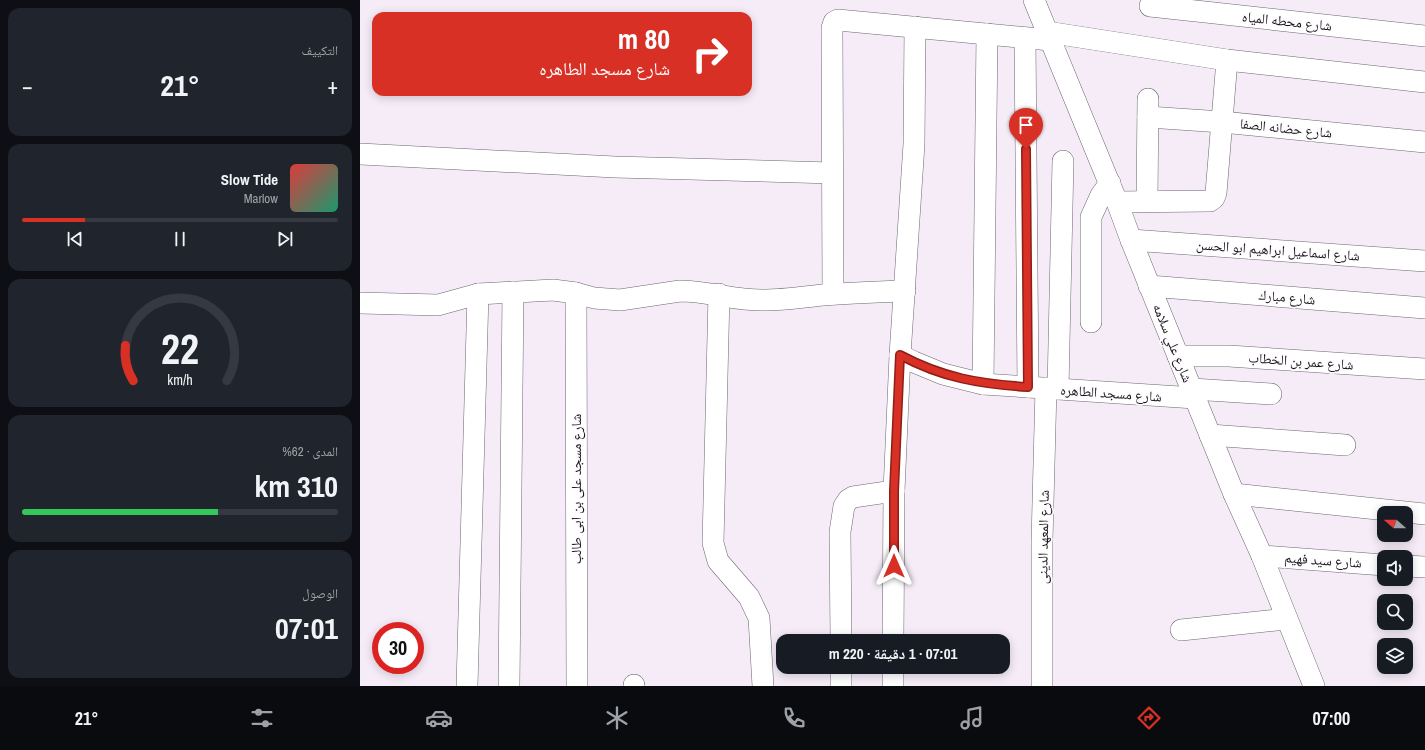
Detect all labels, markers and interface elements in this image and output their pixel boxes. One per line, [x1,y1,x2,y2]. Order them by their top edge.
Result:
street label: شارع محطه المياه [1241,7,1333,36]
text: 80 m [618,20,670,58]
icon: right [684,28,736,80]
text: التكييف [302,42,338,59]
text: شارع مسجد الطاهره [539,56,670,81]
text: 21° [160,65,200,105]
text: − [22,71,33,101]
text: + [327,71,338,101]
pin [1009,108,1043,149]
icon: arrive [1015,114,1037,136]
street label: شارع حضانه الصفا [1239,114,1333,143]
text: Slow Tide [221,169,278,190]
text: Marlow [244,190,278,207]
icon: previous [64,228,86,250]
icon: pause [169,228,191,250]
icon: next [274,228,296,250]
street label: شارع اسماعيل ابراهيم ابو الحسن [1195,235,1361,266]
street label: شارع مبارك [1258,286,1316,309]
street label: شارع علي سلامه [1147,301,1197,386]
text: 22 [161,321,199,377]
street label: شارع عمر بن الخطاب [1248,348,1354,375]
text: km/h [167,370,193,389]
street label: شارع مسجد الطاهره [1060,380,1162,407]
street label: شارع مسجد على بن ابى طالب [567,414,586,564]
text: المدى · 62% [282,443,338,460]
text: 310 km [255,466,338,506]
street label: شارع المعهد الدينى [1033,490,1054,584]
north arrow [1377,506,1413,542]
map controls [1377,506,1413,674]
position arrow [873,545,915,587]
street label: شارع سيد فهيم [1284,548,1362,573]
button: sound [1377,550,1413,586]
text: الوصول [302,585,338,602]
button: search [1377,594,1413,630]
text: 07:01 [275,608,338,648]
speed limit sign: 30 [372,622,424,674]
button: layers [1377,638,1413,674]
text: 07:01 · 1 دقيقة · 220 m [829,643,957,664]
icon: filters [248,704,276,732]
icon: car [425,704,453,732]
icon: climate [603,704,631,732]
icon: phone [780,704,808,732]
icon: music [958,704,986,732]
icon: directions [1135,704,1163,732]
text: 21° [75,706,98,731]
text: 07:00 [1313,706,1350,731]

